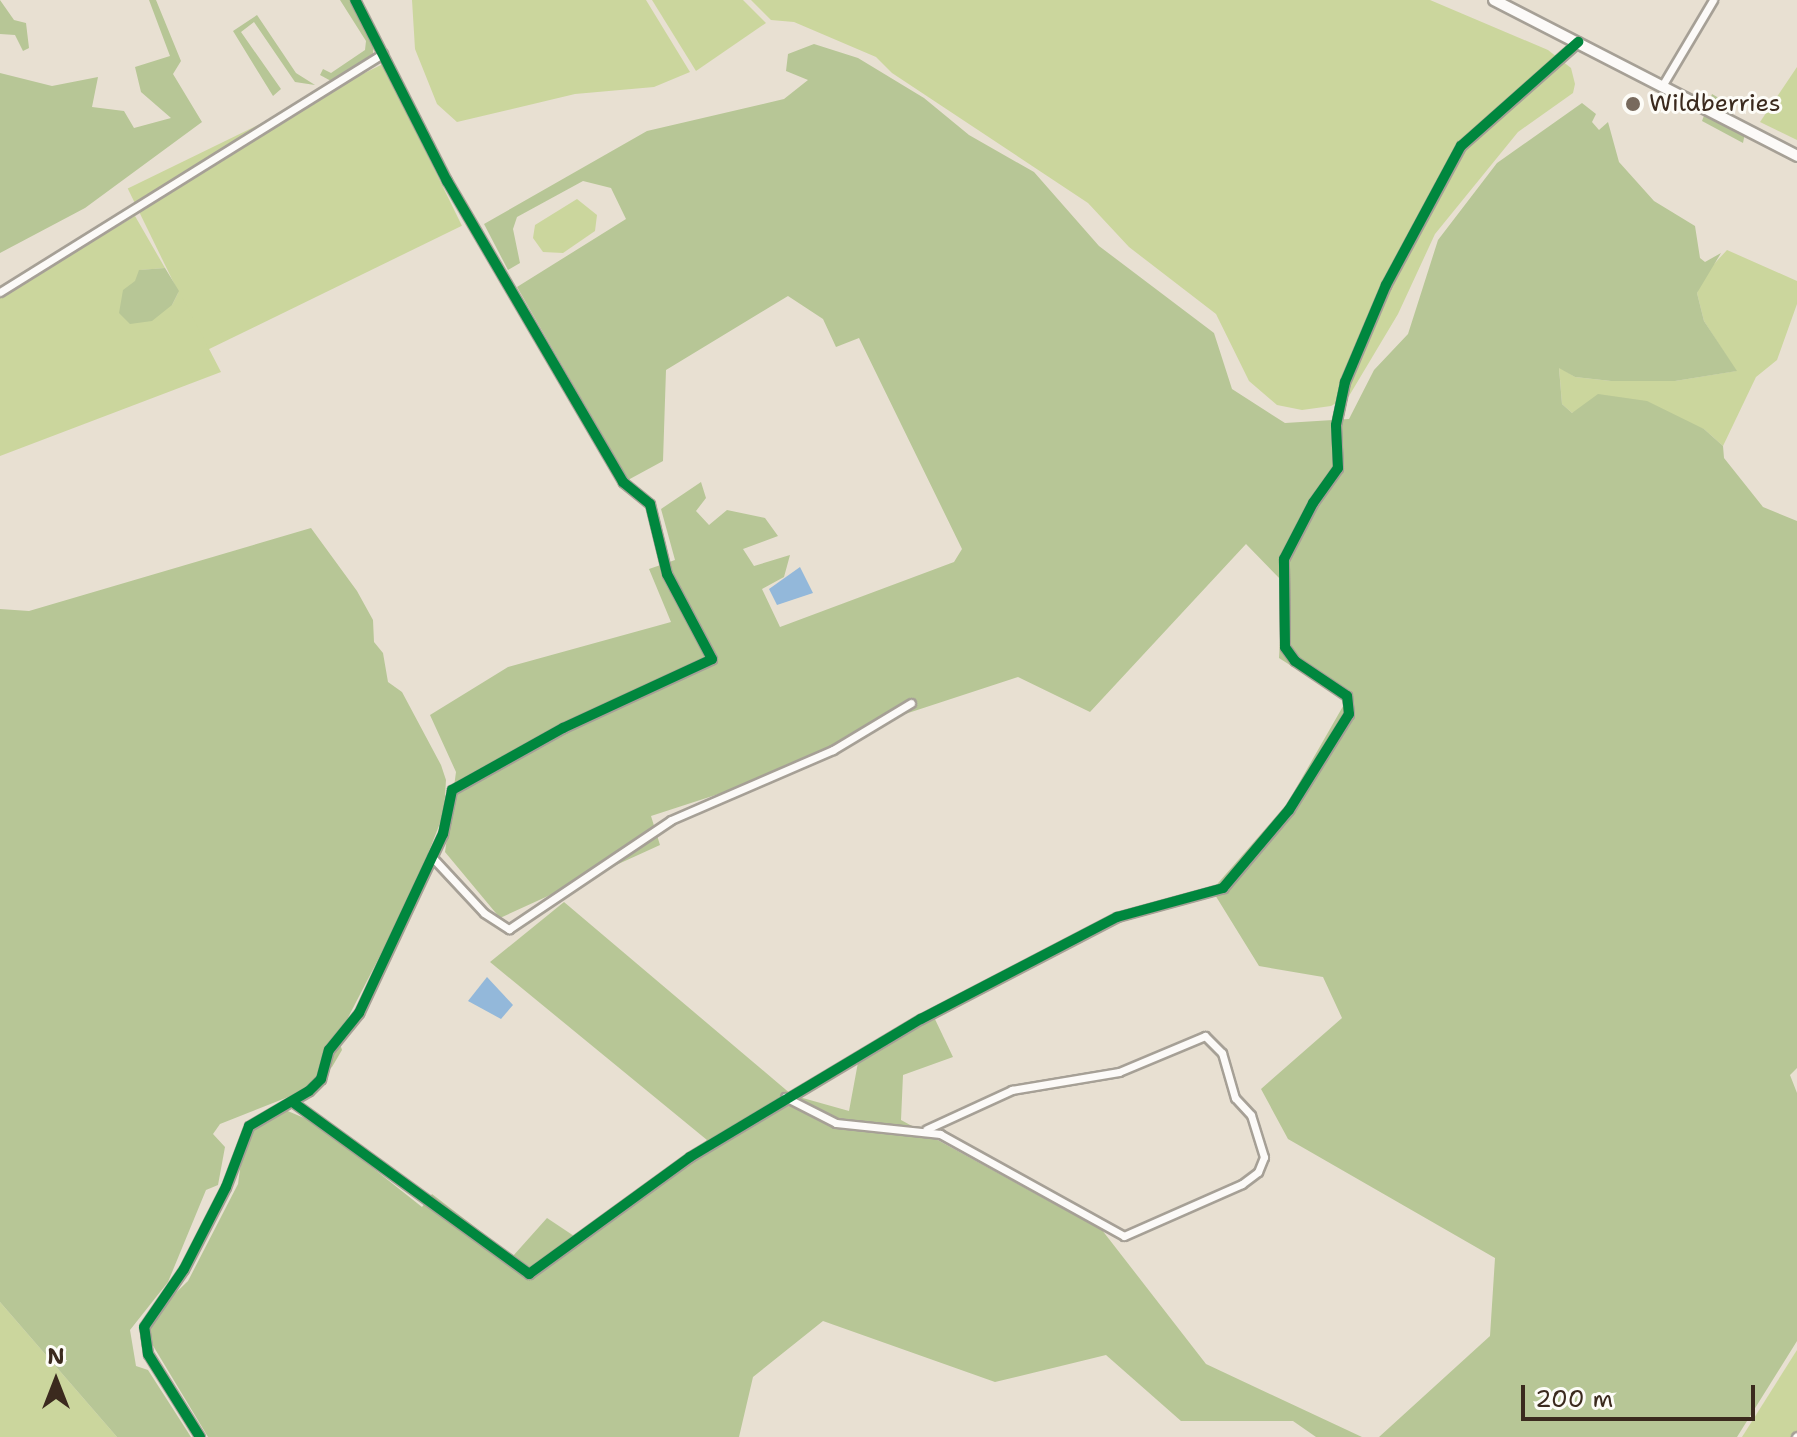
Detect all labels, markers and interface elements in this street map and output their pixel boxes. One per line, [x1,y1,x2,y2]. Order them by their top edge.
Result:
place label: Wildberries [1649,90,1781,118]
marker: Wildberries [1624,95,1642,113]
north arrow [16,1341,96,1421]
text: N [47,1342,65,1371]
scale bar [1525,1369,1759,1419]
text: 200 m [1535,1383,1613,1415]

